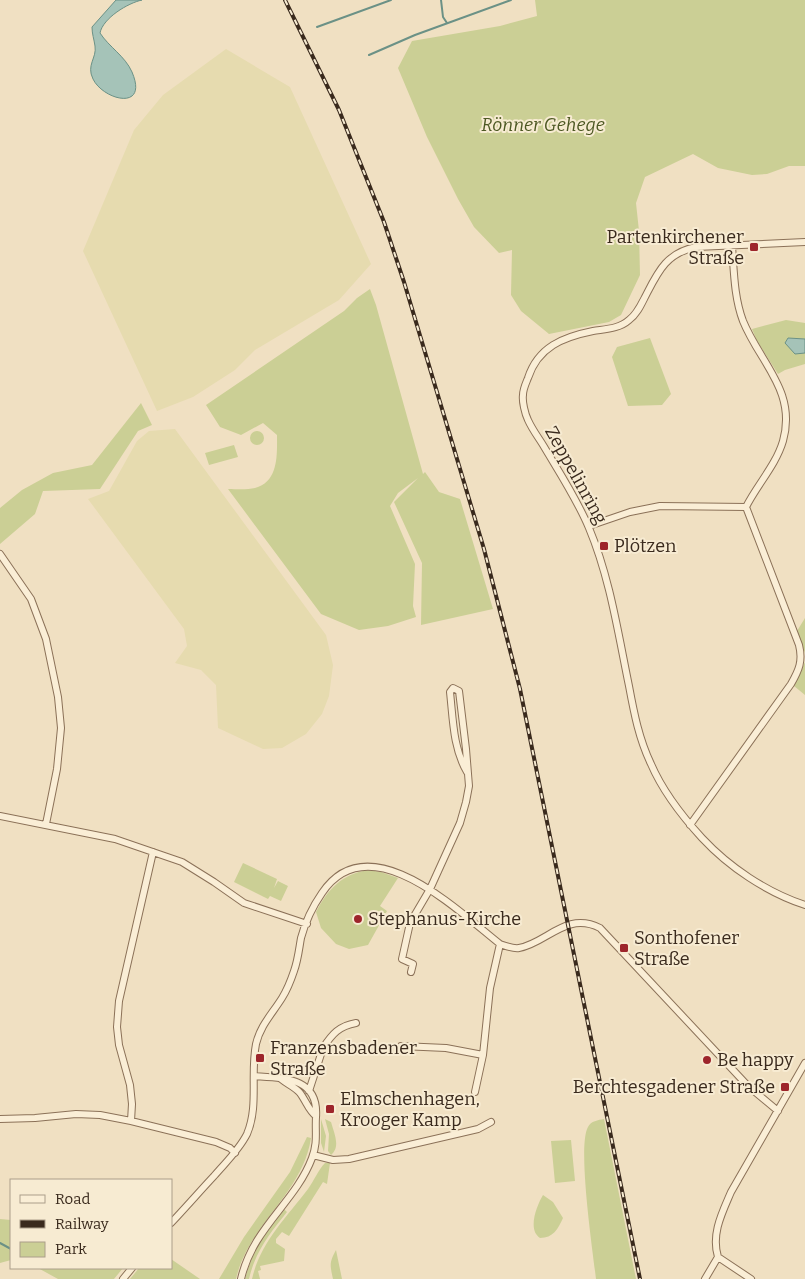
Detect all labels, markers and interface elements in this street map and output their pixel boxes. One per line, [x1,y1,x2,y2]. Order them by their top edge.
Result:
park label: Rönner Gehege [481,114,605,136]
place label: Partenkirchener Straße [606,226,744,269]
marker: Partenkirchener Straße [748,241,760,253]
street label: Zeppelinring [540,422,612,528]
place label: Plötzen [614,535,677,557]
marker: Plötzen [598,540,610,552]
place label: Stephanus-Kirche [368,908,521,930]
marker: Stephanus-Kirche [352,913,364,925]
place label: Sonthofener Straße [634,927,739,970]
marker: Sonthofener Straße [618,942,630,954]
place label: Franzensbadener Straße [270,1037,417,1080]
place label: Be happy [717,1049,794,1071]
marker: Franzensbadener Straße [254,1052,266,1064]
marker: Be happy [701,1054,713,1066]
place label: Berchtesgadener Straße [573,1076,775,1098]
marker: Berchtesgadener Straße [779,1081,791,1093]
place label: Elmschenhagen, Krooger Kamp [340,1088,480,1131]
marker: Elmschenhagen, Krooger Kamp [324,1103,336,1115]
legend [10,1179,172,1269]
text: Road [55,1190,90,1208]
text: Railway [55,1215,109,1233]
text: Park [55,1240,87,1258]

